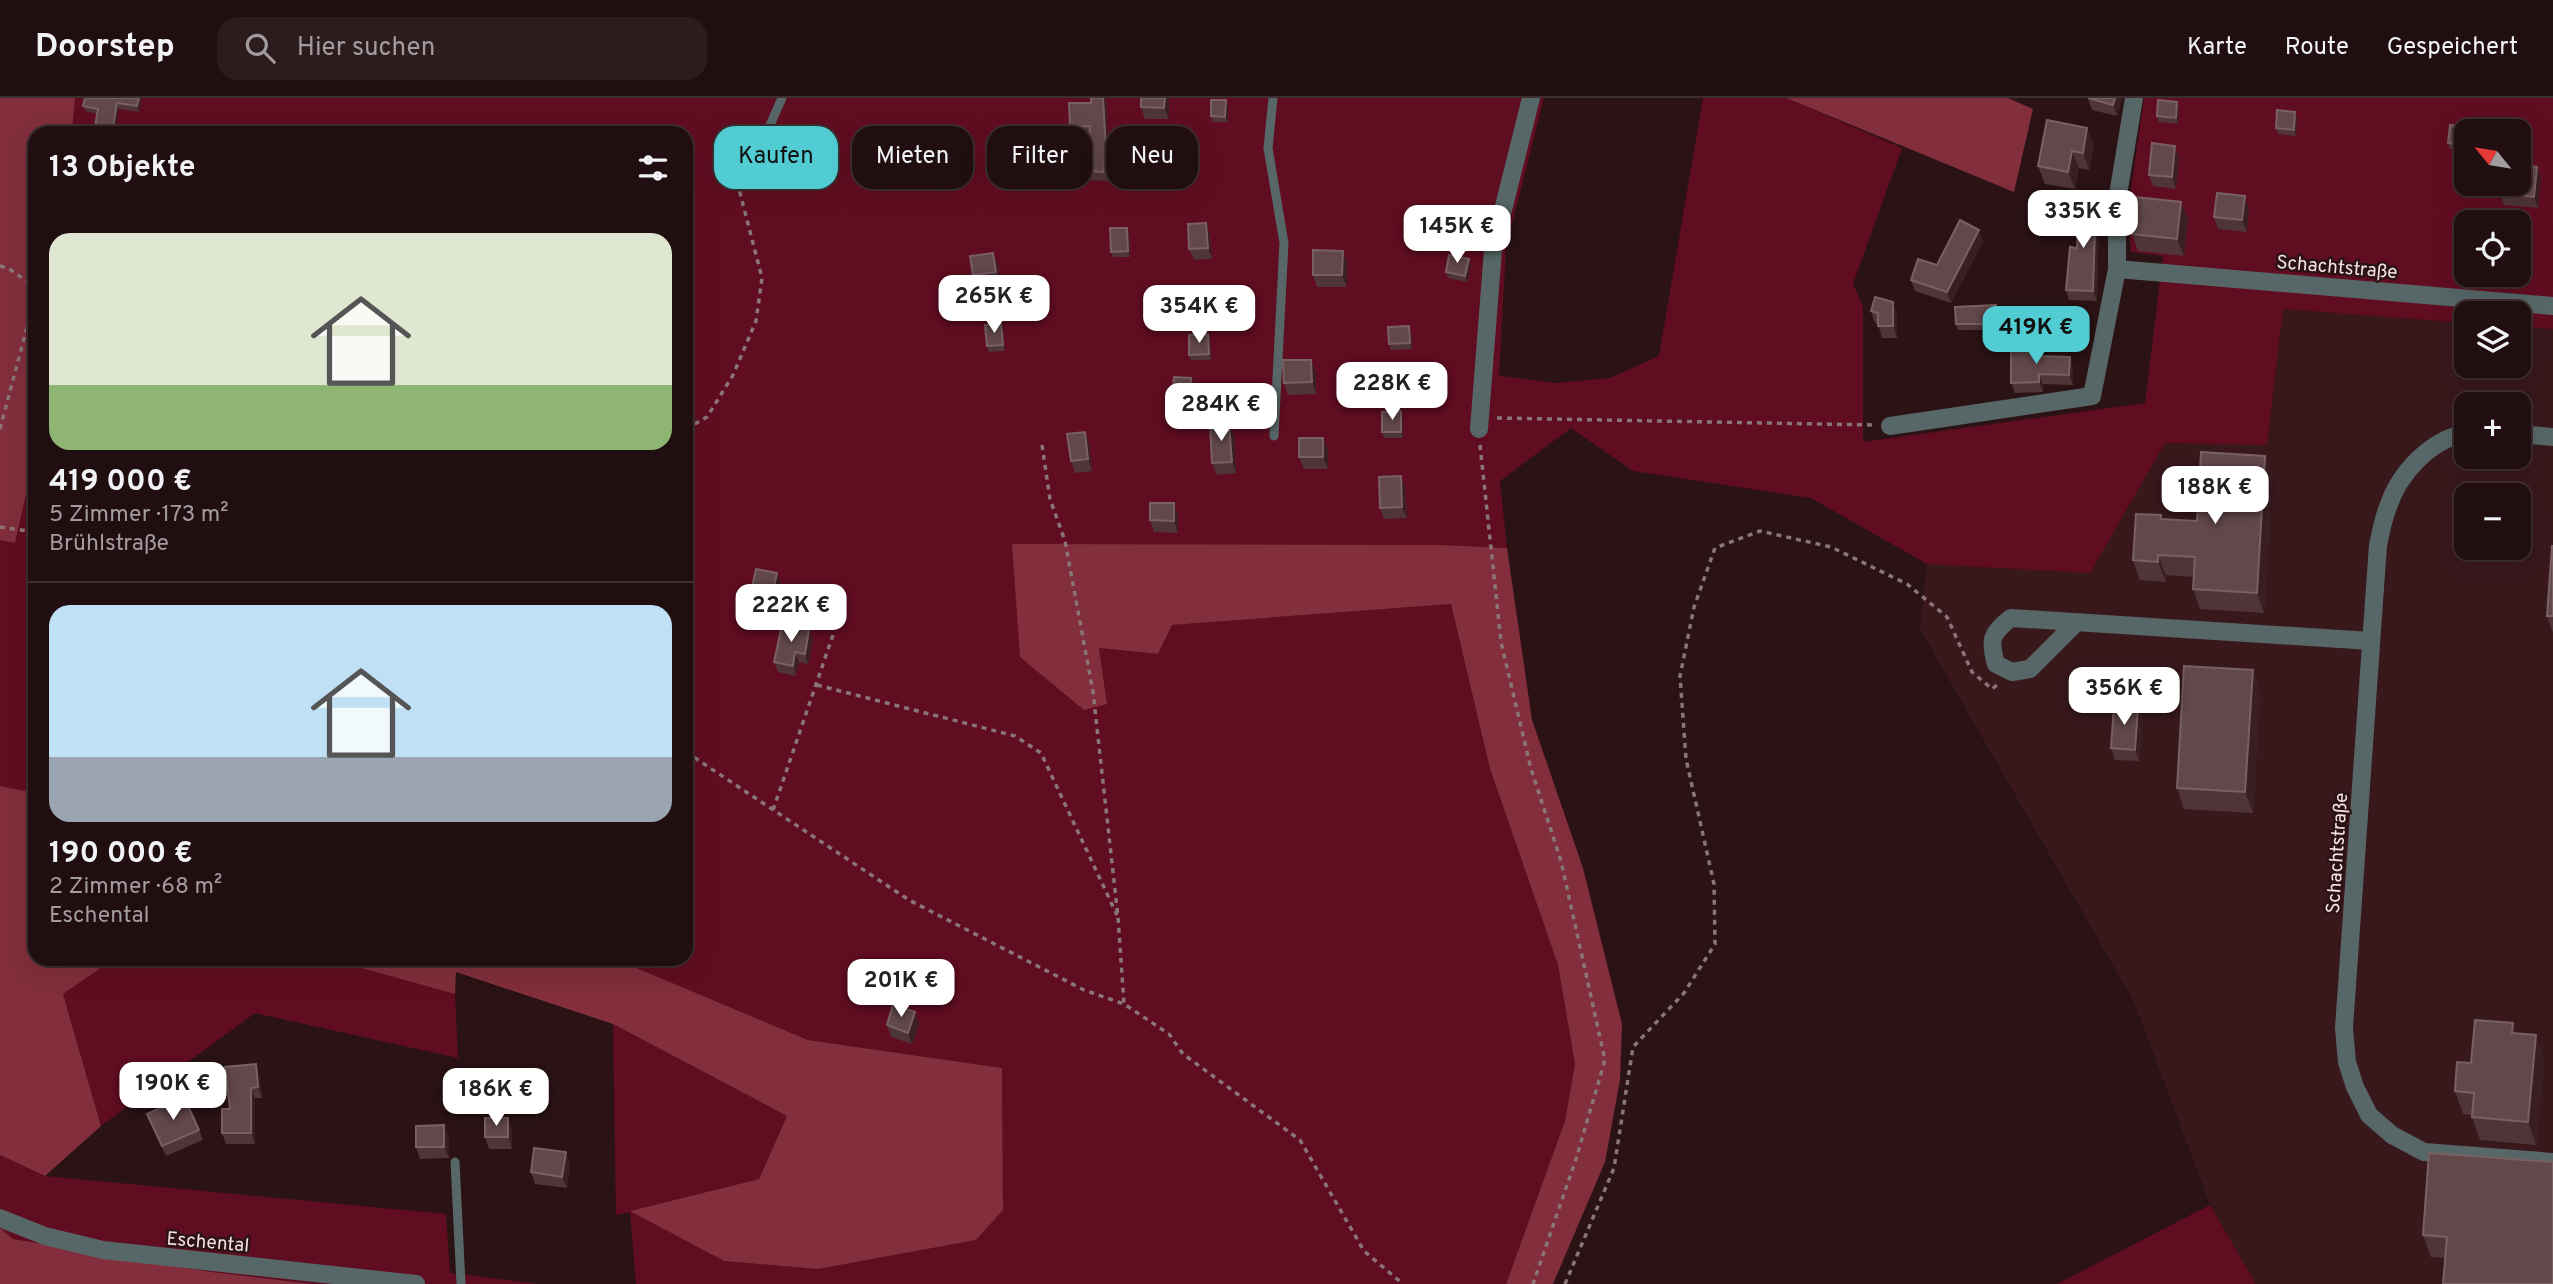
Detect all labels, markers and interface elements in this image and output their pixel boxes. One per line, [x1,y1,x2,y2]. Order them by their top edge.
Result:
search box [217,17,707,80]
text: Doorstep [35,27,175,69]
icon: search [241,29,279,67]
text: Hier suchen [297,32,435,65]
text: Karte [2187,33,2247,63]
text: Route [2285,33,2349,63]
text: Gespeichert [2387,33,2518,63]
north arrow [2454,119,2530,196]
map controls [2454,119,2531,560]
chip: Kaufen [714,126,838,189]
chip: Mieten [852,126,973,189]
chip: Filter [987,126,1092,189]
chip: Neu [1106,126,1198,189]
icon: filters [634,149,672,187]
text: 13 Objekte [49,150,196,187]
pin: 335K € [2026,190,2140,250]
text: 335K € [2044,198,2122,227]
pin: 145K € [1400,206,1514,265]
button: locate [2454,210,2531,287]
text: 145K € [1420,213,1494,242]
street label: Schachtstraße [2275,251,2398,285]
pin: 265K € [937,275,1051,335]
icon: home [298,278,424,404]
text: 265K € [955,283,1033,312]
pin: 354K € [1142,286,1256,345]
text: 354K € [1159,293,1239,322]
button: layers [2454,301,2531,378]
pin: 419K € [1979,306,2093,366]
text: 419K € [1999,314,2073,343]
pin: 228K € [1335,362,1449,422]
text: 228K € [1352,370,1432,399]
pin: 284K € [1164,384,1278,443]
text: 284K € [1181,391,1261,420]
button: + [2454,392,2531,469]
text: 419 000 € [49,464,192,501]
pin: 188K € [2158,466,2272,526]
text: 188K € [2178,474,2252,503]
button: − [2454,483,2531,560]
text: 5 Zimmer · 173 m² [49,501,229,530]
text: Brühlstraße [49,530,169,559]
pin: 222K € [734,584,848,644]
text: 222K € [752,592,830,621]
icon: home [298,650,424,776]
pin: 356K € [2067,668,2181,727]
text: 356K € [2085,675,2163,704]
street label: Schachtstraße [2322,792,2354,915]
text: 190 000 € [49,836,193,873]
text: 2 Zimmer · 68 m² [49,873,222,902]
text: Eschental [49,902,150,931]
pin: 201K € [844,960,958,1019]
text: 201K € [864,967,938,996]
pin: 190K € [116,1062,230,1122]
pin: 186K € [439,1068,553,1128]
text: 190K € [135,1070,211,1099]
text: 186K € [459,1076,533,1105]
street label: Eschental [165,1227,250,1259]

